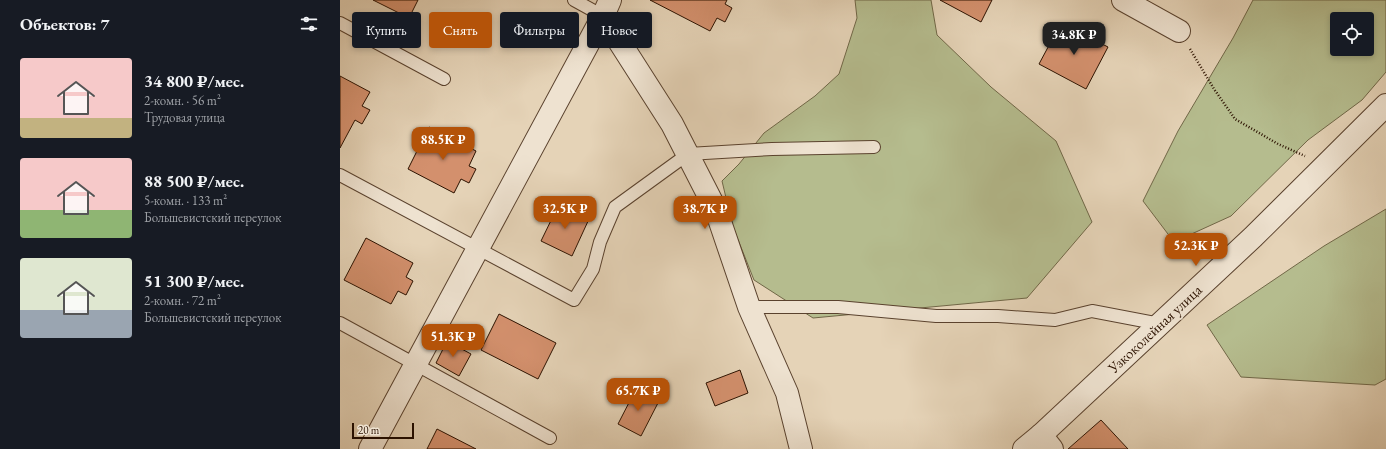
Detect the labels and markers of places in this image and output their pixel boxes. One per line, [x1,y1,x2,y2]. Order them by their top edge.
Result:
pin: 34.8K ₽ [1037,22,1111,56]
pin: 88.5K ₽ [406,127,480,161]
pin: 32.5K ₽ [528,196,602,230]
pin: 38.7K ₽ [668,196,742,230]
pin: 52.3K ₽ [1159,233,1233,267]
pin: 51.3K ₽ [416,324,490,358]
pin: 65.7K ₽ [601,378,675,412]

